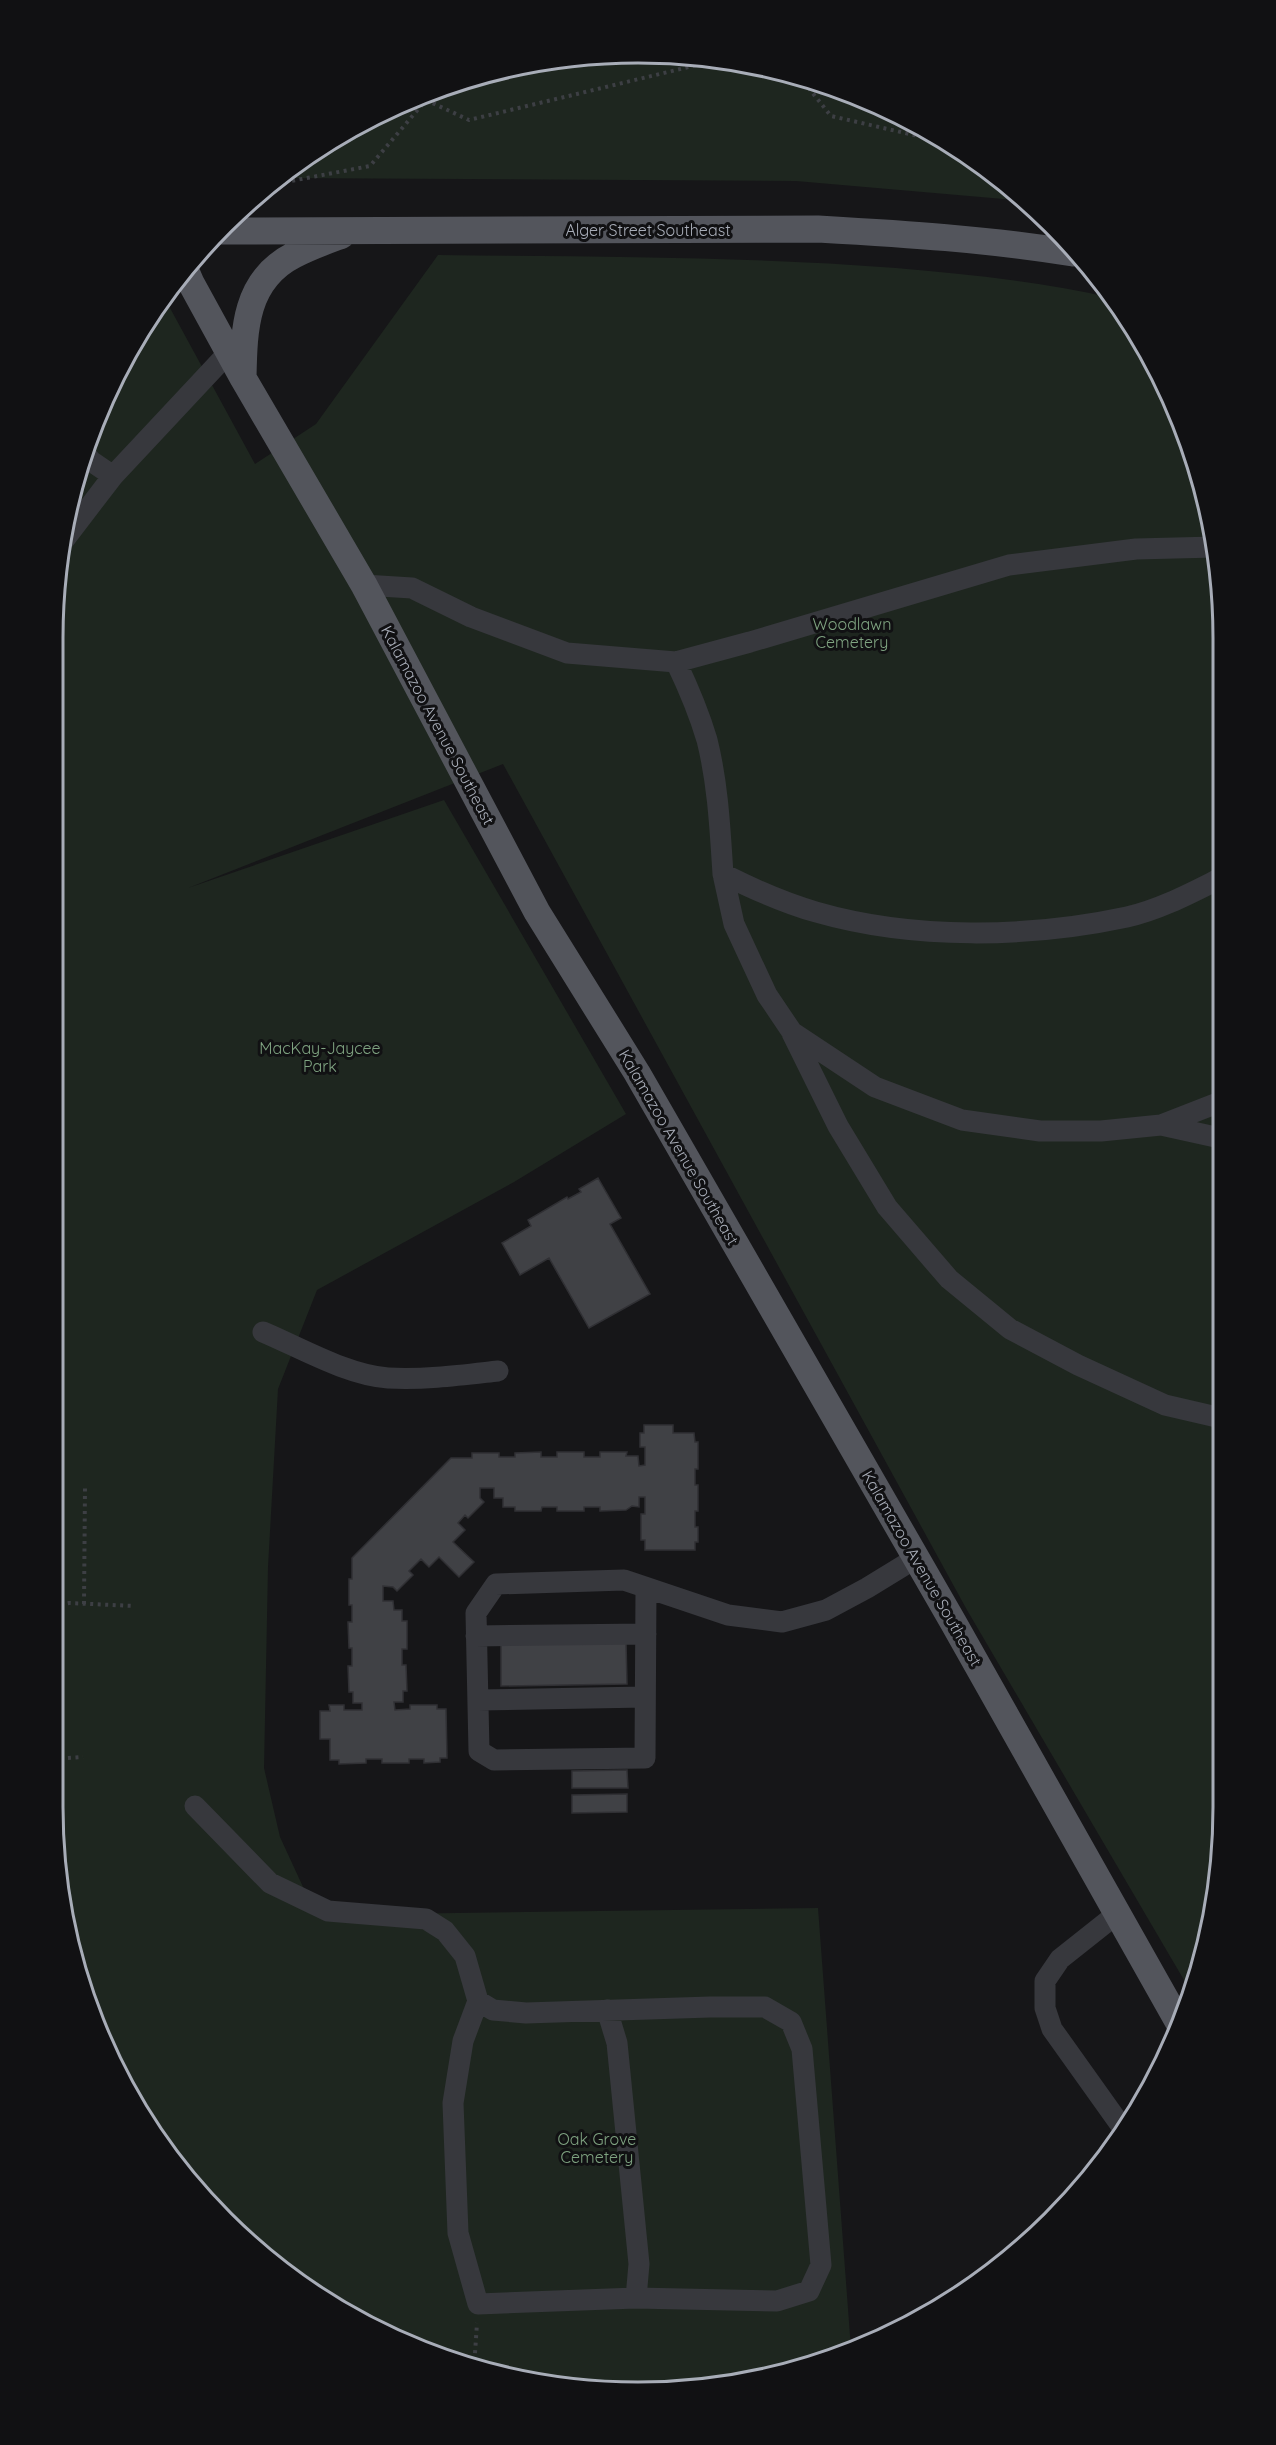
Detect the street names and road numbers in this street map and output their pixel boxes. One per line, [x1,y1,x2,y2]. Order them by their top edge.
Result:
street label: Alger Street Southeast [565,220,731,240]
street label: Kalamazoo Avenue Southeast [377,622,499,828]
street label: Kalamazoo Avenue Southeast [615,1046,743,1248]
street label: Kalamazoo Avenue Southeast [858,1467,986,1669]

